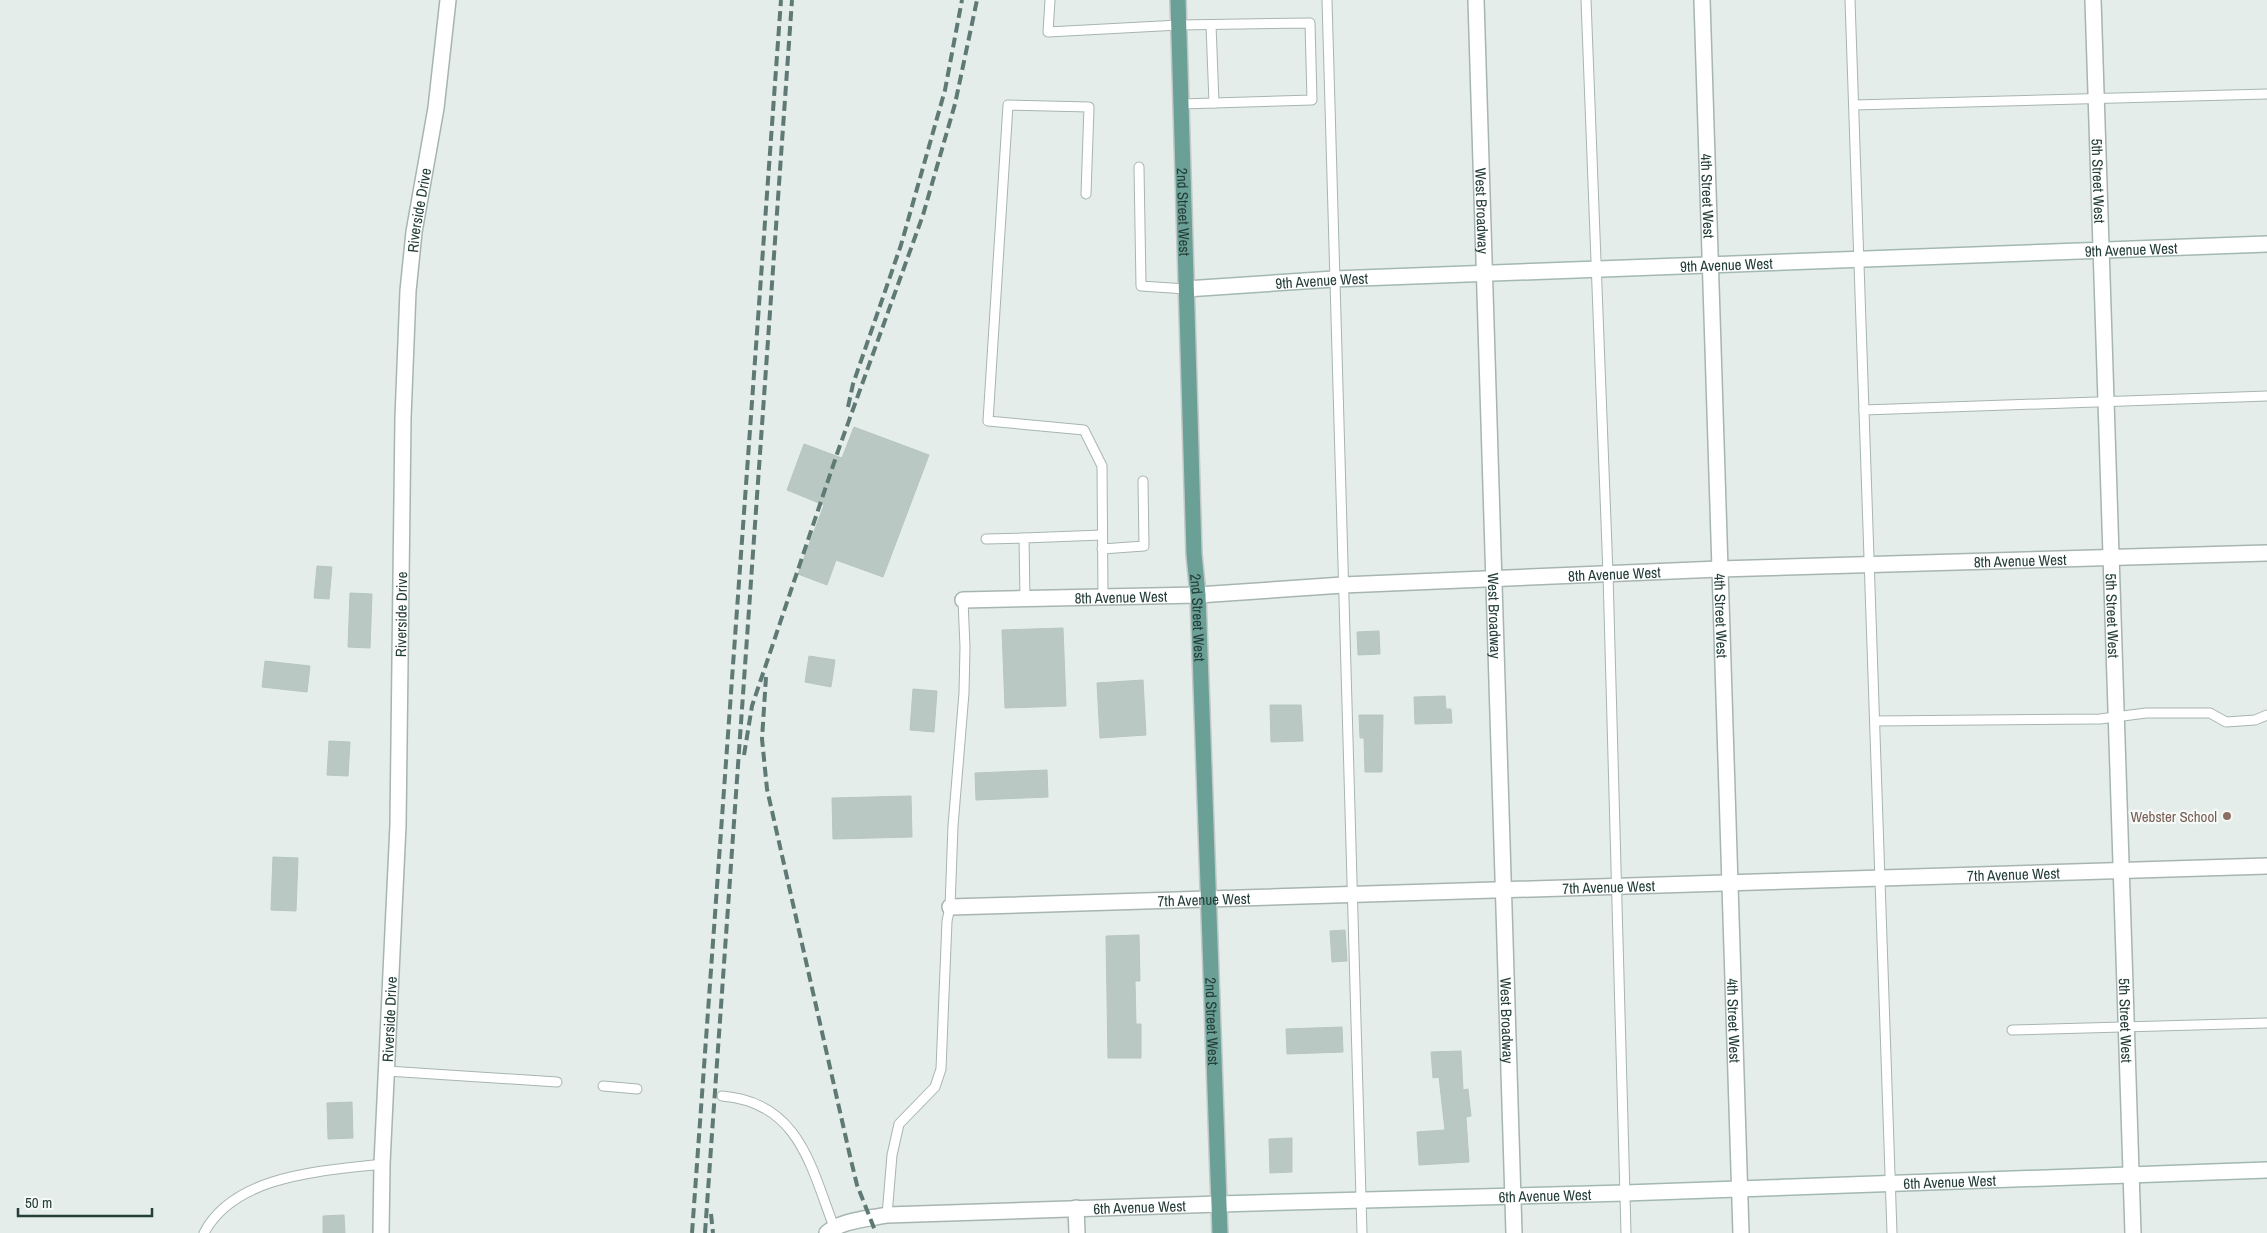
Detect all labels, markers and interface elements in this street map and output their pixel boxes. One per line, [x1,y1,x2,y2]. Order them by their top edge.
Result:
street label: 5th Street West [2087,138,2111,224]
street label: 4th Street West [1696,153,1720,239]
street label: Riverside Drive [401,166,436,254]
street label: 2nd Street West [1172,168,1196,257]
street label: West Broadway [1471,168,1494,255]
street label: 9th Avenue West [2084,237,2178,261]
street label: 9th Avenue West [1680,252,1774,277]
street label: 9th Avenue West [1275,267,1369,293]
street label: 8th Avenue West [1974,548,2067,572]
street label: 8th Avenue West [1568,561,1662,586]
street label: Riverside Drive [390,571,412,657]
street label: West Broadway [1483,572,1507,660]
street label: 2nd Street West [1185,573,1211,663]
street label: 4th Street West [1710,573,1733,659]
street label: 5th Street West [2101,573,2125,659]
street label: 8th Avenue West [1074,585,1168,608]
place label: Webster School [2130,806,2217,827]
marker: Webster School [2221,810,2233,822]
street label: 7th Avenue West [1967,862,2061,886]
street label: 7th Avenue West [1562,875,1656,898]
street label: 7th Avenue West [1157,887,1251,911]
street label: Riverside Drive [376,976,401,1062]
street label: 2nd Street West [1201,977,1225,1066]
street label: West Broadway [1496,977,1519,1065]
street label: 4th Street West [1722,978,1746,1064]
street label: 5th Street West [2114,978,2138,1064]
street label: 6th Avenue West [1903,1169,1997,1194]
street label: 6th Avenue West [1498,1183,1592,1207]
scale bar [18,1186,151,1218]
text: 50 m [25,1192,52,1213]
street label: 6th Avenue West [1093,1195,1187,1219]

